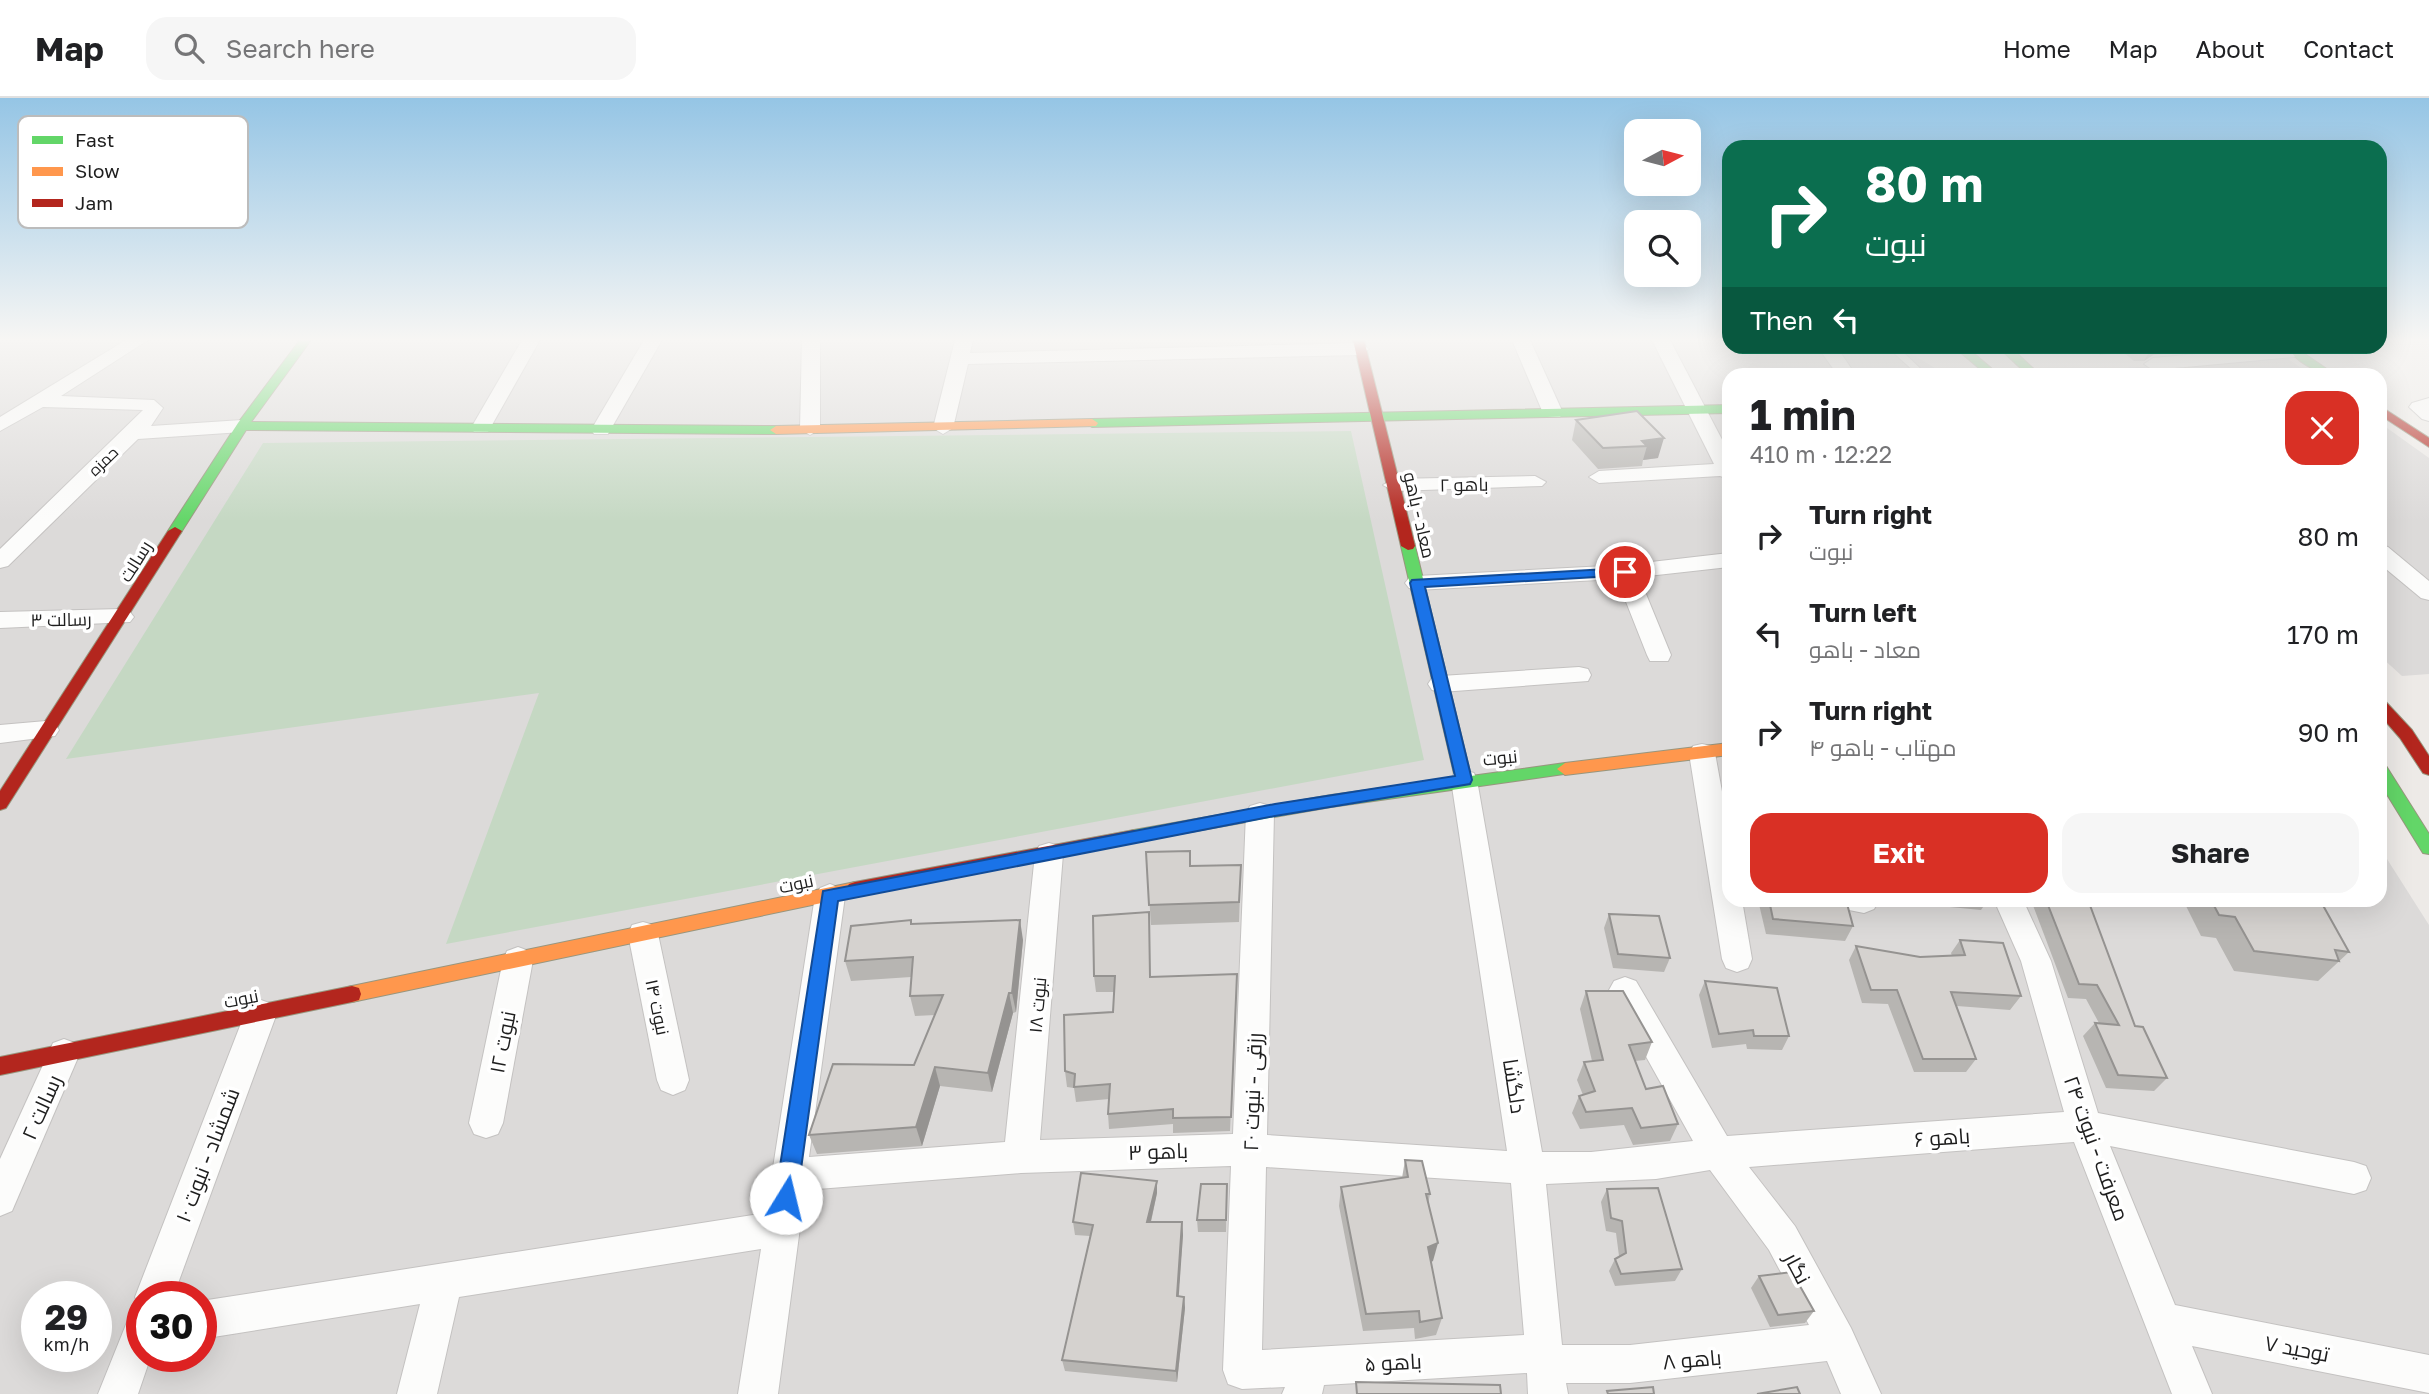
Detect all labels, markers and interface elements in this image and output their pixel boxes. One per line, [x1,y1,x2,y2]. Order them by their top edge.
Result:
search box [146,17,636,80]
text: Map [35,29,104,68]
icon: search [170,29,208,67]
text: Search here [226,33,375,64]
text: Home [2003,34,2071,63]
text: Map [2109,34,2158,63]
text: About [2196,34,2265,63]
text: Contact [2303,34,2394,63]
legend [18,116,248,228]
north arrow [1624,119,1701,196]
map controls [1624,119,1701,287]
text: Fast [75,128,114,151]
text: 80 m [1865,154,1983,213]
text: Slow [75,159,120,182]
icon: right [1750,168,1841,259]
text: Jam [75,191,113,214]
button: search [1624,210,1701,287]
text: نبوت [1865,225,1927,263]
icon: left [1827,301,1865,339]
text: Then [1750,305,1813,336]
text: 1 min [1750,389,1856,439]
button: close [2285,391,2359,465]
text: 410 m · 12:22 [1750,440,1892,468]
street label: حمزه [84,442,122,480]
street label: معاد - باهو [1398,470,1441,560]
street label: باهو ۲ [1439,473,1489,496]
text: Turn right [1809,499,1932,530]
icon: right [1750,517,1788,555]
text: 80 m [2298,521,2359,552]
street label: رسالت [114,536,157,586]
text: نبوت [1809,537,1853,565]
pin [1595,542,1655,602]
icon: arrive [1606,553,1644,591]
text: Turn left [1809,597,1917,628]
street label: رسالت ۳ [30,607,92,632]
icon: left [1750,615,1788,653]
text: 170 m [2287,619,2359,650]
text: معاد - باهو [1809,635,1921,663]
text: Turn right [1809,695,1932,726]
icon: right [1750,713,1788,751]
text: 90 m [2298,717,2359,748]
text: مهتاب - باهو ۴ [1809,733,1956,761]
street label: نبوت [1482,744,1519,771]
button: Exit [1750,813,2048,893]
button: Share [2062,813,2359,893]
street label: نبوت [777,869,815,898]
street label: نبوت ۱۸ [1024,976,1051,1034]
street label: نبوت ۱۴ [640,977,675,1037]
street label: نبوت [222,984,260,1013]
street label: نبوت ۱۲ [483,1008,521,1076]
street label: رزقی - نبوت ۲۰ [1237,1032,1268,1152]
street label: دلگشا [1498,1057,1532,1115]
street label: رسالت ۲ [15,1070,67,1144]
street label: معرفت - نبوت ۲۴ [2059,1072,2135,1224]
street label: شمشاد - نبوت ۱۰ [169,1084,245,1226]
street label: باهو ۶ [1913,1122,1971,1152]
street label: باهو ۳ [1128,1137,1188,1165]
position arrow [749,1161,823,1235]
street label: نگار [1778,1247,1817,1288]
speed limit sign: 30 [126,1281,217,1372]
text: 29 [45,1296,88,1338]
street label: توحید ۷ [2263,1329,2332,1367]
text: km/h [44,1333,89,1355]
street label: باهو ۸ [1661,1343,1723,1375]
street label: باهو ۵ [1364,1348,1422,1376]

